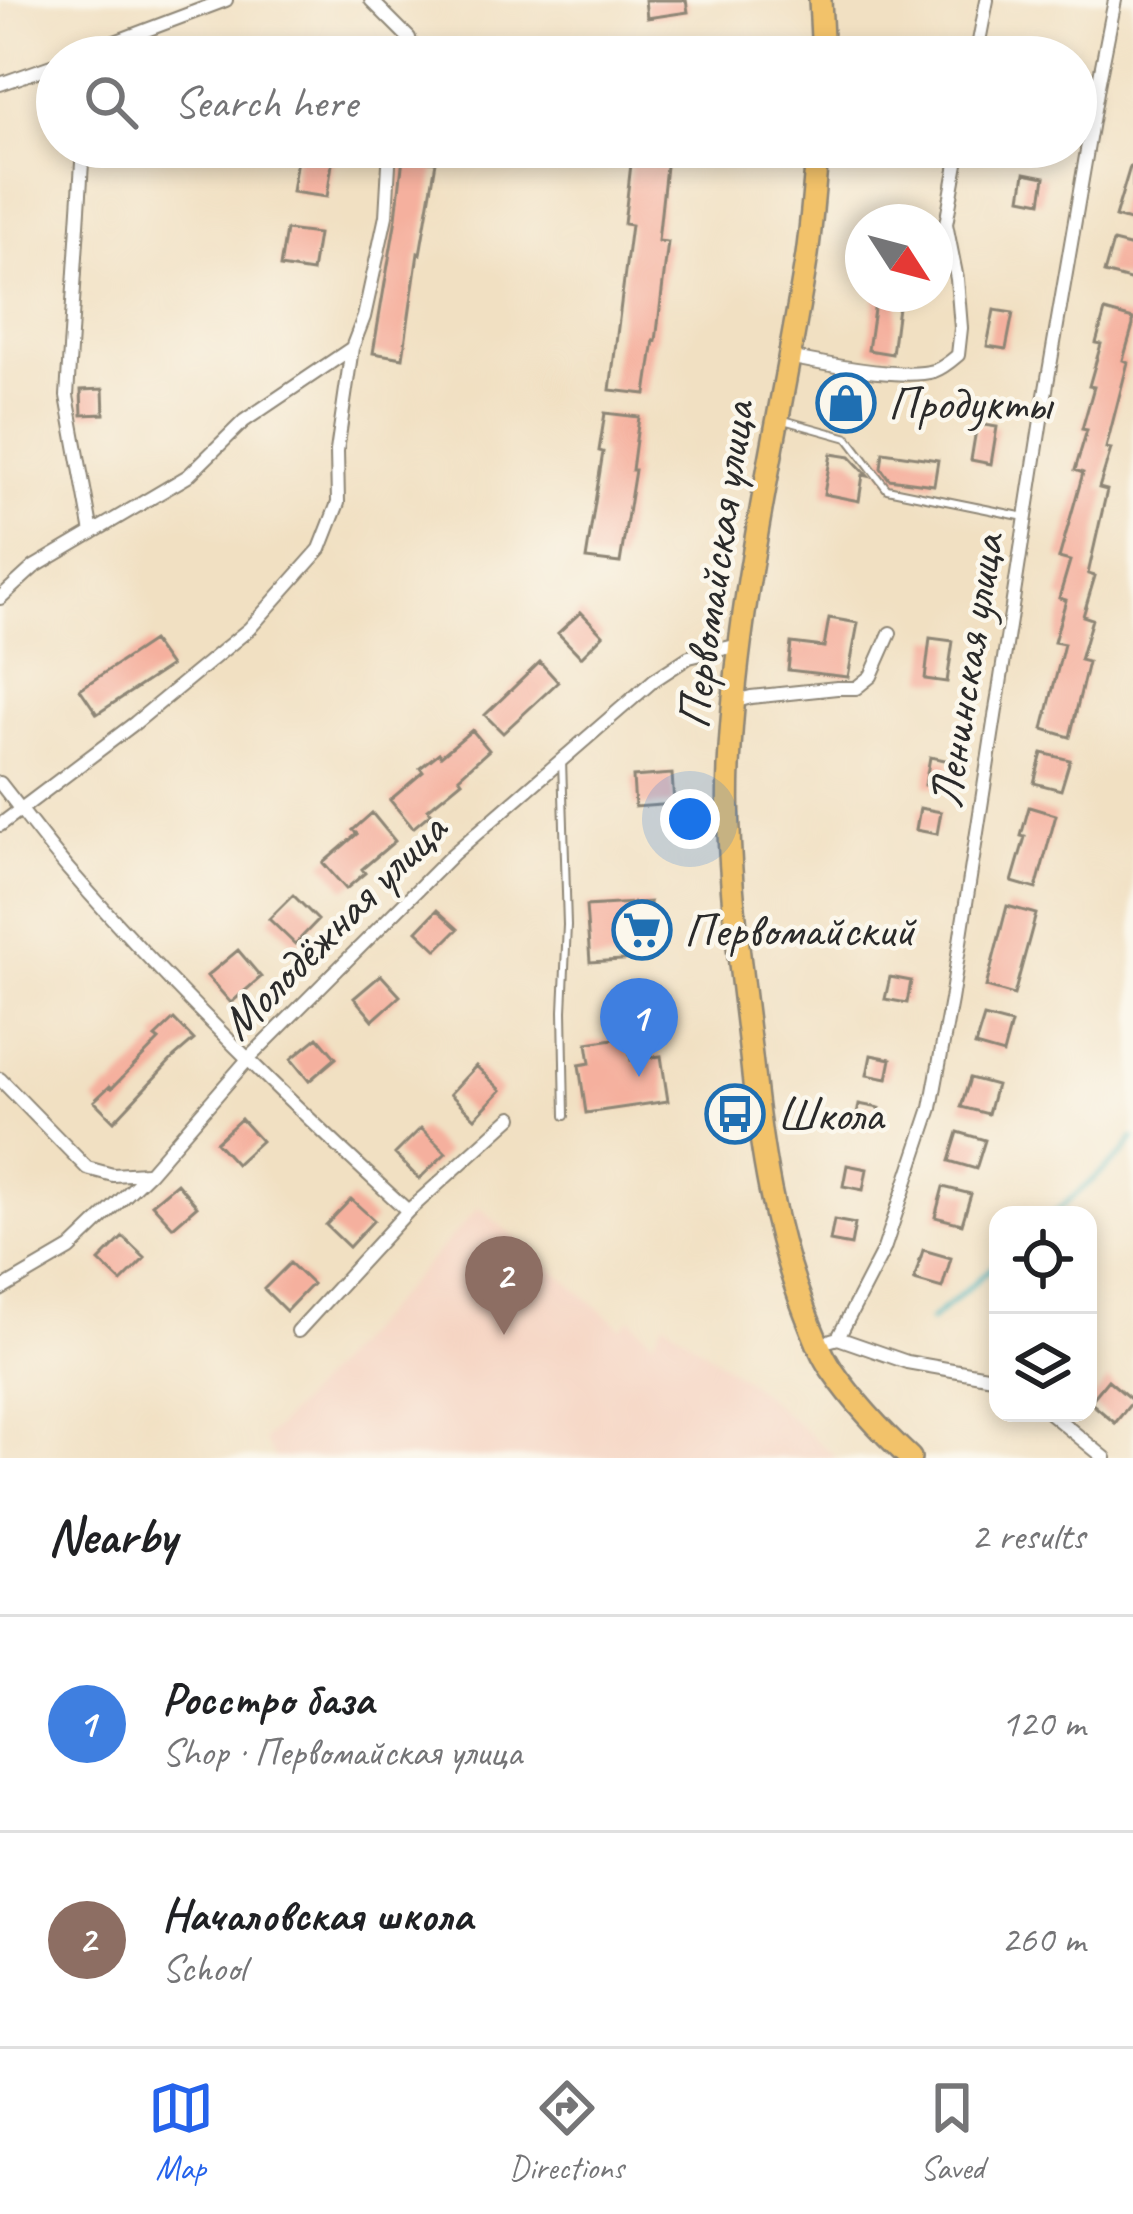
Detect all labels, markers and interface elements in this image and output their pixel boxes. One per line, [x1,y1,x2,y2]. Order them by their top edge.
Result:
search box [36,36,1097,168]
icon: search [78,69,144,135]
text: Search here [174,74,357,131]
north arrow [845,204,953,312]
shop icon: Продукты [815,372,877,434]
place label: Продукты [888,373,1055,433]
street label: Первомайская улица [662,395,768,732]
street label: Ленинская улица [915,527,1018,812]
your location [660,789,720,849]
street label: Молодёжная улица [207,798,461,1052]
supermarket icon: Первомайский [611,899,673,961]
place label: Первомайский [684,900,918,960]
pin: 1 [600,978,678,1077]
bus stop icon: Школа [704,1083,766,1145]
place label: Школа [777,1084,886,1144]
map controls [989,1206,1097,1422]
button: locate [989,1206,1097,1314]
pin: 2 [465,1236,543,1335]
button: layers [989,1314,1097,1422]
text: Nearby [48,1504,176,1568]
text: 2 results [971,1512,1085,1561]
text: Росстро база [162,1671,374,1728]
text: 1 [78,1699,96,1748]
text: 120 m [1001,1699,1085,1748]
text: Shop · Первомайская улица [162,1728,522,1777]
text: Началовская школа [162,1887,472,1944]
text: 2 [78,1915,96,1964]
text: 260 m [1001,1915,1085,1964]
text: School [162,1944,246,1993]
tab: Map [148,2075,214,2189]
tab: Directions [509,2075,624,2189]
tab: Saved [919,2075,985,2189]

